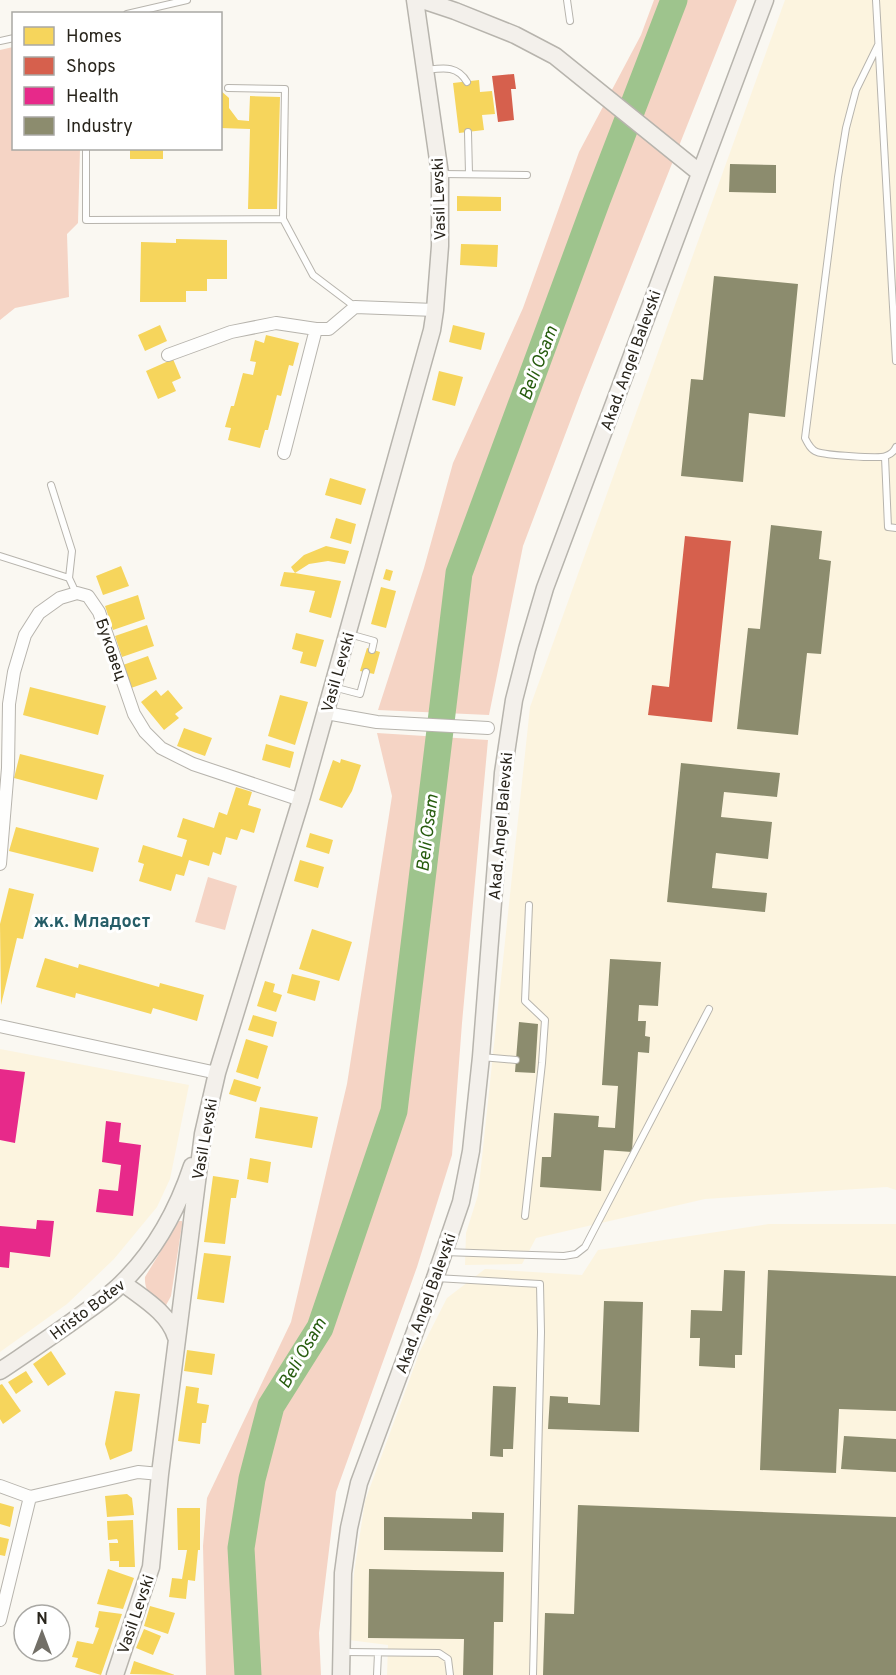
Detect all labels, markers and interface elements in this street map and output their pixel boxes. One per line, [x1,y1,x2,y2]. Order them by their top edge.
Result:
legend [12,12,222,150]
text: Homes [66,26,122,49]
text: Shops [66,56,116,79]
text: Health [66,86,119,109]
text: Industry [66,116,133,139]
street label: Vasil Levski [429,157,451,240]
street label: Akad. Angel Balevski [597,288,667,434]
water label: Beli Osam [515,323,564,404]
street label: Буковец [90,616,130,683]
street label: Vasil Levski [318,630,360,715]
street label: Akad. Angel Balevski [486,751,518,901]
water label: Beli Osam [412,793,445,873]
district label: ж.к. Младост [34,911,151,934]
street label: Vasil Levski [189,1097,223,1182]
street label: Akad. Angel Balevski [392,1231,462,1377]
street label: Hristo Botev [47,1276,130,1345]
water label: Beli Osam [274,1314,333,1393]
street label: Vasil Levski [114,1572,160,1657]
north arrow [12,1603,72,1663]
text: N [36,1610,48,1630]

